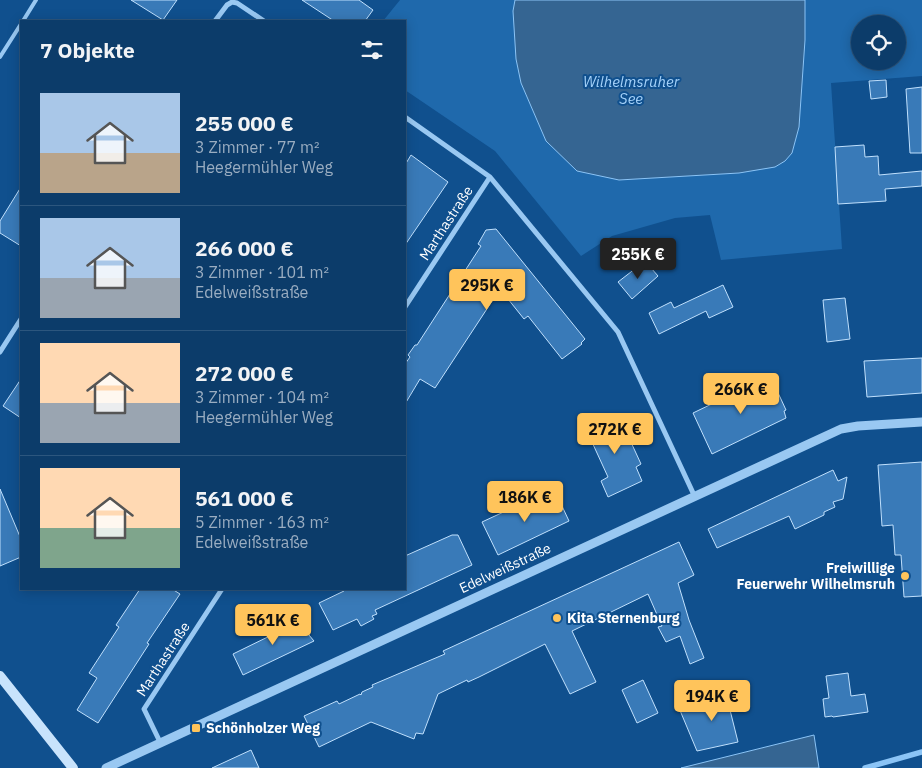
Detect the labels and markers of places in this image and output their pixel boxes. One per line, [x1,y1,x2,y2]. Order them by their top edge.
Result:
pin: 255K € [597,238,679,280]
pin: 295K € [446,268,528,311]
pin: 266K € [700,372,782,415]
pin: 272K € [574,412,656,455]
pin: 186K € [484,480,566,523]
place label: Freiwillige Feuerwehr Wilhelmsruh [736,559,895,593]
marker: Freiwillige Feuerwehr Wilhelmsruh [899,570,911,582]
pin: 561K € [232,604,314,646]
place label: Kita Sternenburg [567,609,680,627]
marker: Kita Sternenburg [551,612,563,624]
pin: 194K € [671,680,753,722]
place label: Schönholzer Weg [206,719,320,737]
marker: Schönholzer Weg [190,722,202,734]

